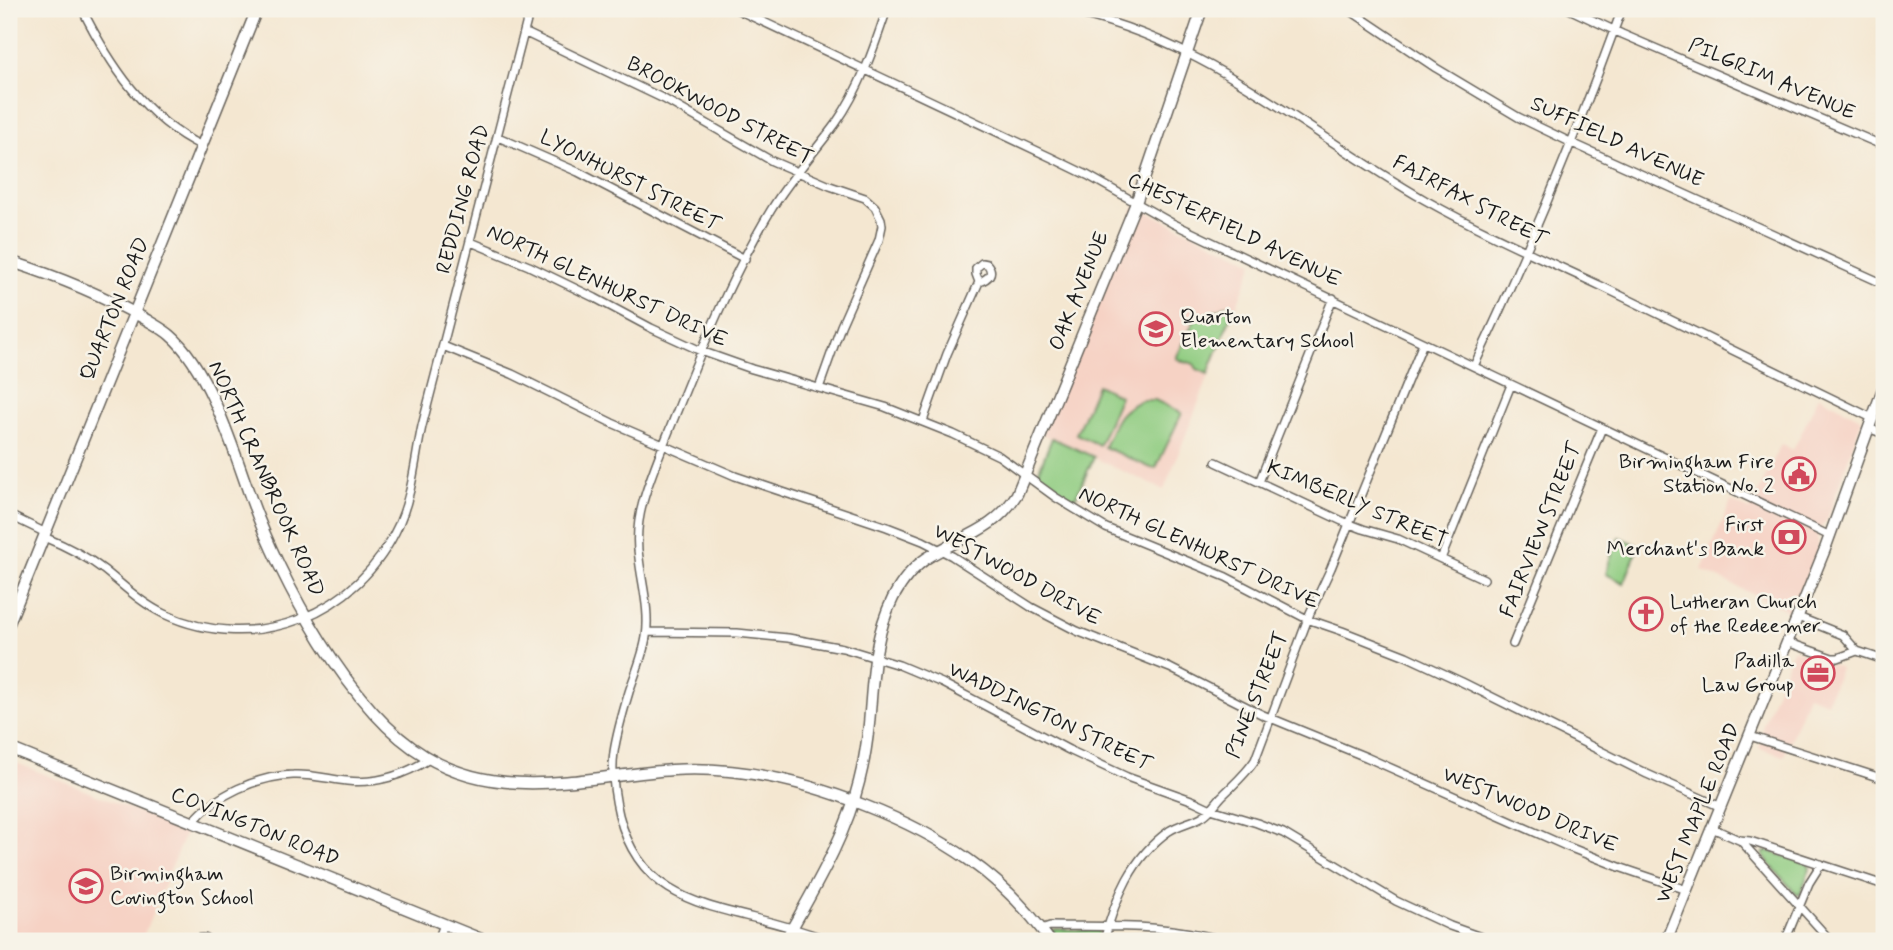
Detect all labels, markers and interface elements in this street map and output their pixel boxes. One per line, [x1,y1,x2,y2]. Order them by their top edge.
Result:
street label: PILGRIM AVENUE [1684,31,1860,127]
street label: BROOKWOOD STREET [622,50,818,172]
street label: SUFFIELD AVENUE [1526,90,1708,194]
street label: REDDING ROAD [430,121,496,277]
street label: LYONHURST STREET [535,123,726,239]
street label: FAIRFAX STREET [1388,148,1553,254]
street label: CHESTERFIELD AVENUE [1122,166,1346,294]
street label: NORTH GLENHURST DRIVE [482,218,732,354]
street label: OAK AVENUE [1042,227,1116,355]
street label: QUARTON ROAD [74,233,156,385]
place label: Quarton Elementary School [1180,303,1355,355]
school or university icon: Quarton Elementary School [1137,310,1175,348]
street label: NORTH CRANBROOK ROAD [201,357,331,601]
street label: FAIRVIEW STREET [1493,438,1589,622]
place label: Birmingham Fire Station No. 2 [1619,448,1774,500]
street label: KIMBERLY STREET [1262,453,1452,555]
public building icon: Birmingham Fire Station No. 2 [1780,455,1818,493]
street label: NORTH GLENHURST DRIVE [1074,480,1324,616]
place label: First Merchant's Bank [1607,511,1764,563]
street label: WESTWOOD DRIVE [928,517,1106,633]
bank icon: First Merchant's Bank [1770,518,1808,556]
place label: Lutheran Church of the Redeemer [1670,588,1821,640]
church icon: Lutheran Church of the Redeemer [1627,595,1665,633]
street label: PINE STREET [1219,627,1295,763]
place label: Padilla Law Group [1702,647,1794,699]
office icon: Padilla Law Group [1799,654,1837,692]
street label: WADDINGTON STREET [944,655,1157,779]
street label: WEST MAPLE ROAD [1649,719,1747,907]
street label: WESTWOOD DRIVE [1438,760,1622,860]
street label: COVINGTON ROAD [167,780,343,874]
place label: Birmingham Covington School [110,860,254,914]
school or university icon: Birmingham Covington School [67,867,105,905]

